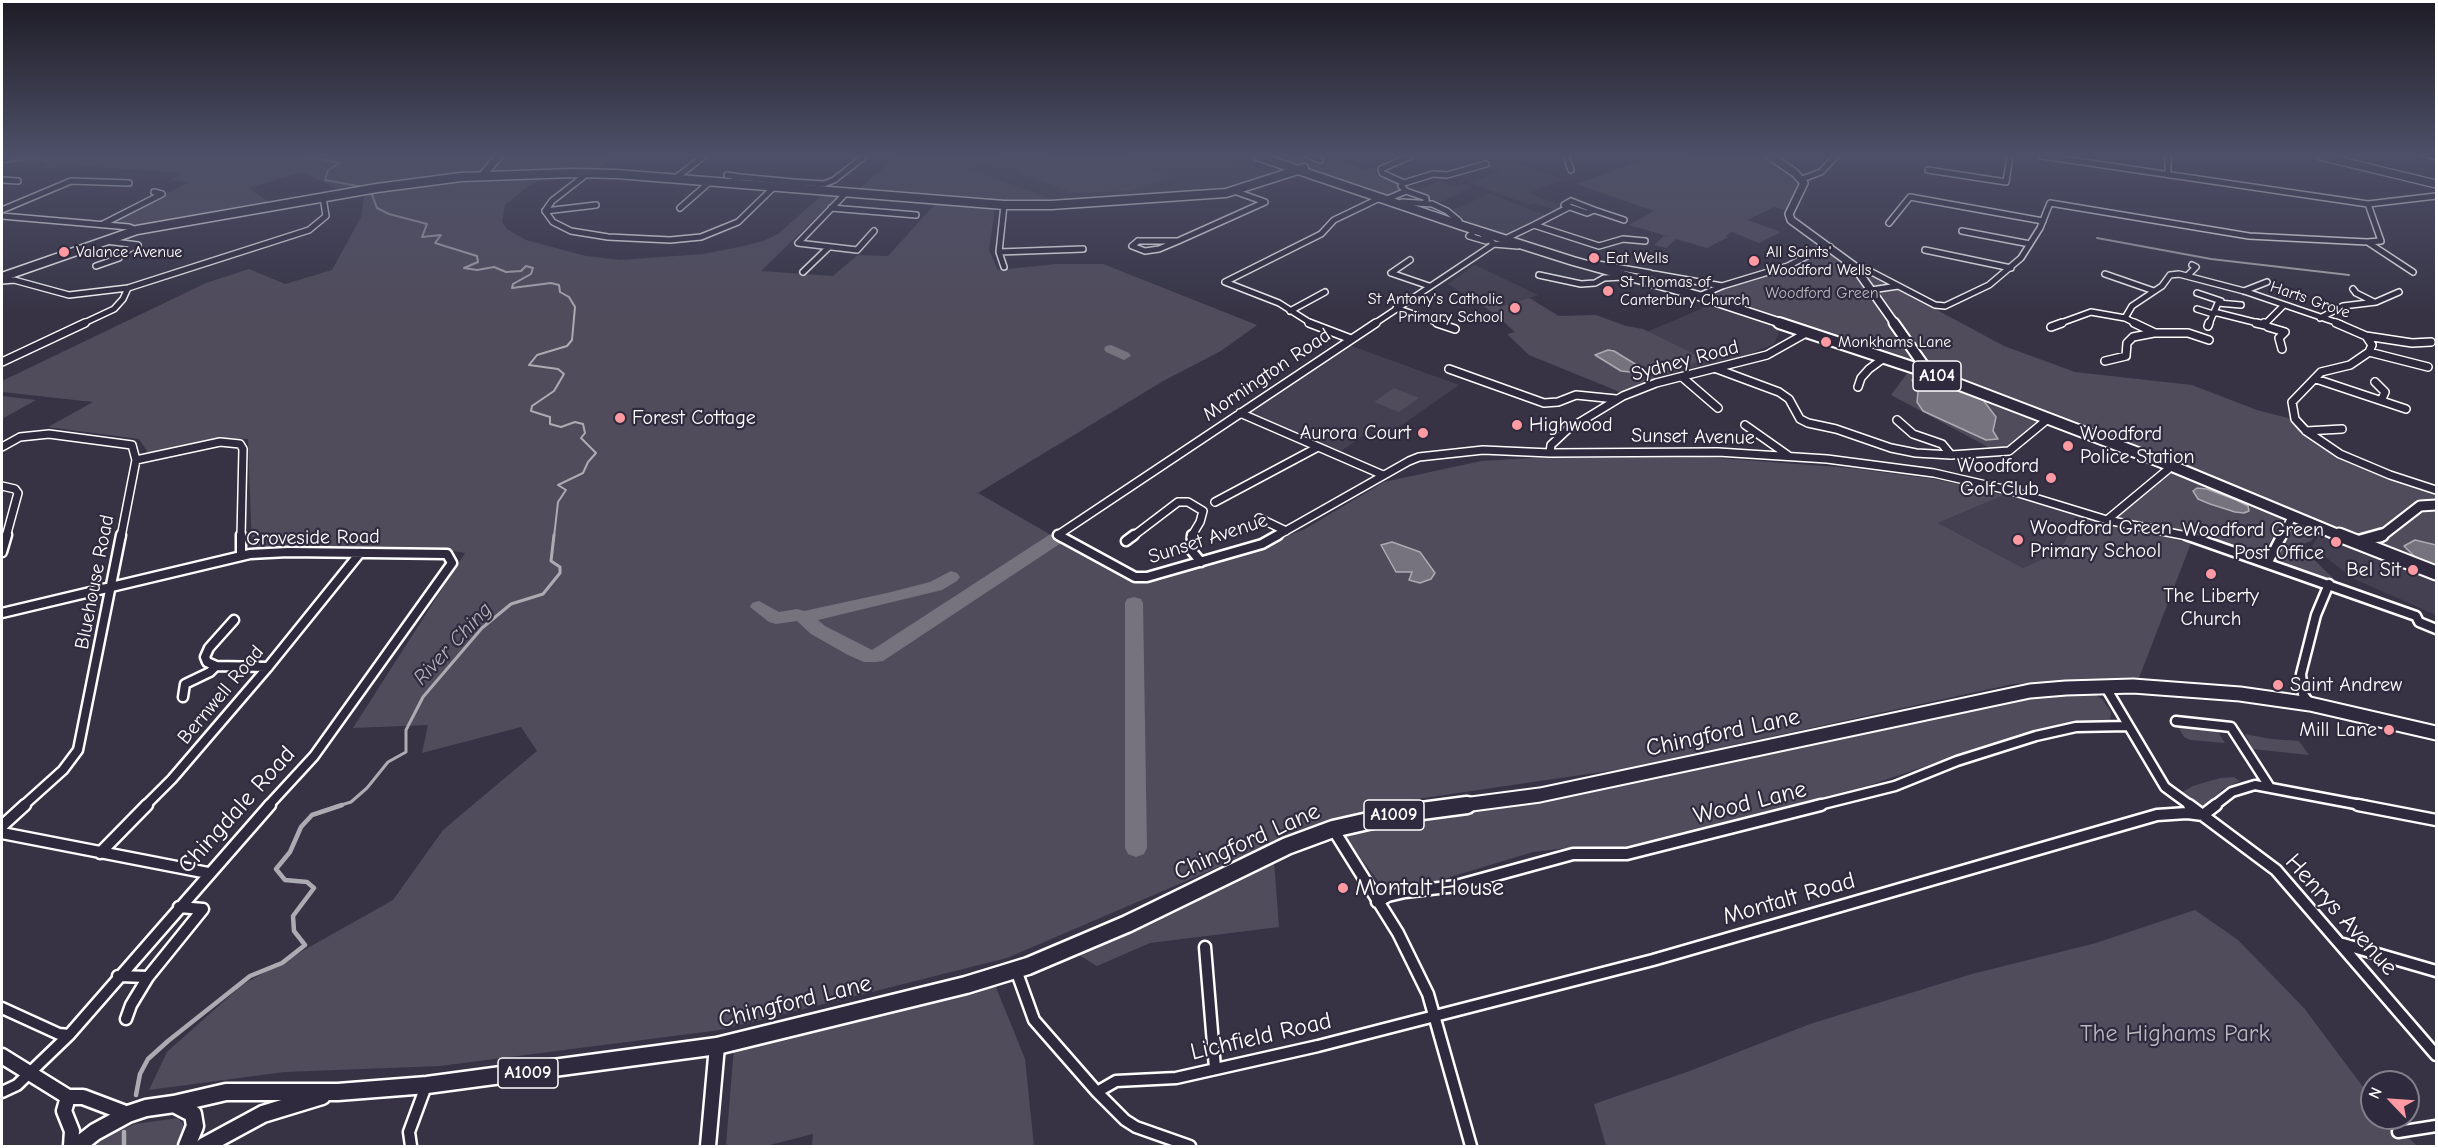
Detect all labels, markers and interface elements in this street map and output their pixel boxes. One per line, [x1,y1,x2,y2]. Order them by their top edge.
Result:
place label: Valance Avenue [76,242,182,262]
place label: All Saints' Woodford Wells [1766,242,1871,280]
marker: Valance Avenue [57,245,71,259]
place label: Eat Wells [1606,248,1668,268]
marker: Eat Wells [1587,251,1601,265]
marker: All Saints' Woodford Wells [1747,254,1761,268]
place label: St Thomas of Canterbury Church [1620,272,1750,310]
street label: Harts Grove [2268,277,2352,323]
park label: Woodford Green [1765,283,1879,303]
marker: St Thomas of Canterbury Church [1601,284,1615,298]
place label: St Antony's Catholic Primary School [1368,289,1503,327]
marker: St Antony's Catholic Primary School [1508,301,1522,315]
street label: Mornington Road [1198,323,1336,427]
place label: Monkhams Lane [1838,332,1951,352]
street label: Sydney Road [1629,335,1741,387]
marker: Monkhams Lane [1819,335,1833,349]
road number: A104 [1913,361,1961,391]
place label: Forest Cottage [632,406,756,430]
marker: Forest Cottage [613,411,627,425]
place label: Highwood [1529,413,1613,437]
marker: Highwood [1510,418,1524,432]
place label: Aurora Court [1300,421,1411,445]
place label: Woodford Police Station [2080,422,2195,469]
street label: Sunset Avenue [1631,424,1755,450]
marker: Aurora Court [1416,426,1430,440]
marker: Woodford Police Station [2061,439,2075,453]
place label: Woodford Golf Club [1957,454,2039,501]
marker: Woodford Golf Club [2044,471,2058,485]
street label: Sunset Avenue [1145,508,1271,570]
street label: Bluehouse Road [70,513,120,651]
place label: Woodford Green Primary School [2030,516,2172,563]
place label: Woodford Green Post Office [2182,518,2324,565]
street label: Groveside Road [246,525,380,551]
marker: Woodford Green Primary School [2011,533,2025,547]
marker: Woodford Green Post Office [2329,535,2343,549]
place label: Bel Sit [2346,558,2401,582]
marker: Bel Sit [2406,563,2420,577]
marker: The Liberty Church [2204,567,2218,581]
place label: The Liberty Church [2163,584,2259,631]
water label: River Ching [408,598,498,690]
street label: Bernwell Road [173,641,269,749]
place label: Saint Andrew [2290,673,2402,697]
marker: Saint Andrew [2271,678,2285,692]
street label: Chingford Lane [1643,703,1803,763]
place label: Mill Lane [2299,718,2377,742]
marker: Mill Lane [2382,723,2396,737]
street label: Chingdale Road [172,740,302,880]
street label: Wood Lane [1691,775,1809,831]
street label: Chingford Lane [1170,797,1324,887]
road number: A1009 [1364,800,1424,830]
street label: Henrys Avenue [2279,848,2403,982]
street label: Montalt Road [1719,866,1859,932]
place label: Montalt House [1355,874,1504,902]
marker: Montalt House [1336,881,1350,895]
street label: Chingford Lane [715,969,875,1035]
street label: Lichfield Road [1188,1007,1334,1067]
park label: The Highams Park [2080,1020,2270,1048]
road number: A1009 [498,1058,558,1088]
north arrow [2360,1070,2420,1130]
text: N [2365,1085,2386,1102]

